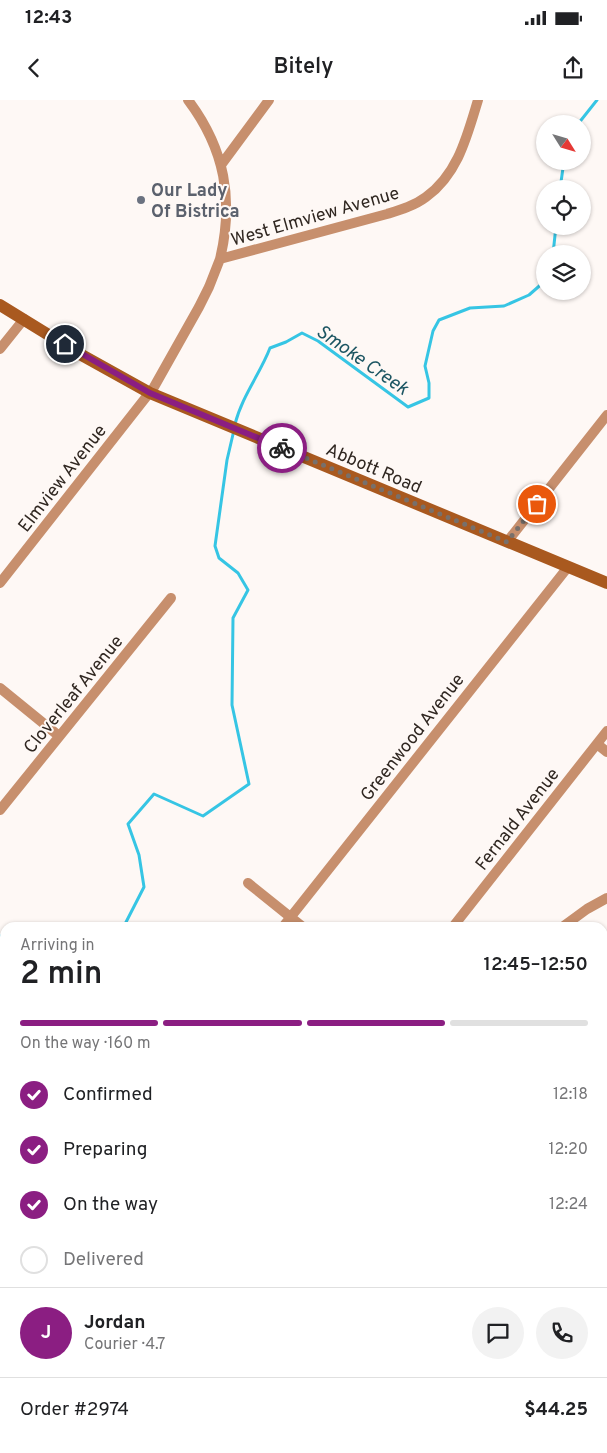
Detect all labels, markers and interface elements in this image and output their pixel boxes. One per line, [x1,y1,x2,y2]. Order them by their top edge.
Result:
text: 12:43 [25,6,72,30]
icon: back [20,54,48,82]
text: Bitely [274,54,333,81]
icon: share [559,54,587,82]
north arrow [536,115,591,170]
map controls [536,115,591,300]
place label: Our Lady Of Bistrica [151,180,240,224]
button: locate [536,180,591,235]
street label: West Elmview Avenue [229,182,402,252]
marker: Our Lady Of Bistrica [135,194,147,206]
button: layers [536,245,591,300]
water label: Smoke Creek [311,320,413,402]
pin [44,323,86,365]
icon: home [51,330,79,358]
street label: Elmview Avenue [14,420,112,537]
courier [257,423,307,473]
icon: bike [268,434,296,462]
street label: Abbott Road [322,439,425,500]
pin [516,483,558,525]
icon: bag [523,490,551,518]
street label: Cloverleaf Avenue [19,631,129,759]
street label: Greenwood Avenue [356,669,470,806]
street label: Fernald Avenue [471,764,565,876]
text: Arriving in [20,936,95,956]
text: 12:45–12:50 [484,953,588,977]
text: 2 min [20,955,102,995]
text: On the way · 160 m [20,1034,151,1054]
icon: check [20,1081,48,1109]
text: Confirmed [63,1083,153,1107]
text: 12:18 [553,1085,588,1105]
icon: check [20,1136,48,1164]
text: Preparing [63,1138,147,1162]
text: 12:20 [549,1140,588,1160]
icon: check [20,1191,48,1219]
text: On the way [63,1193,158,1217]
text: 12:24 [549,1195,588,1215]
text: Delivered [63,1248,144,1272]
button: chat [472,1307,524,1359]
button: phone [536,1307,588,1359]
text: Jordan [84,1311,146,1335]
text: J [41,1321,51,1345]
text: Courier · 4.7 [84,1335,165,1355]
text: Order #2974 [20,1398,129,1422]
text: $44.25 [524,1398,588,1422]

